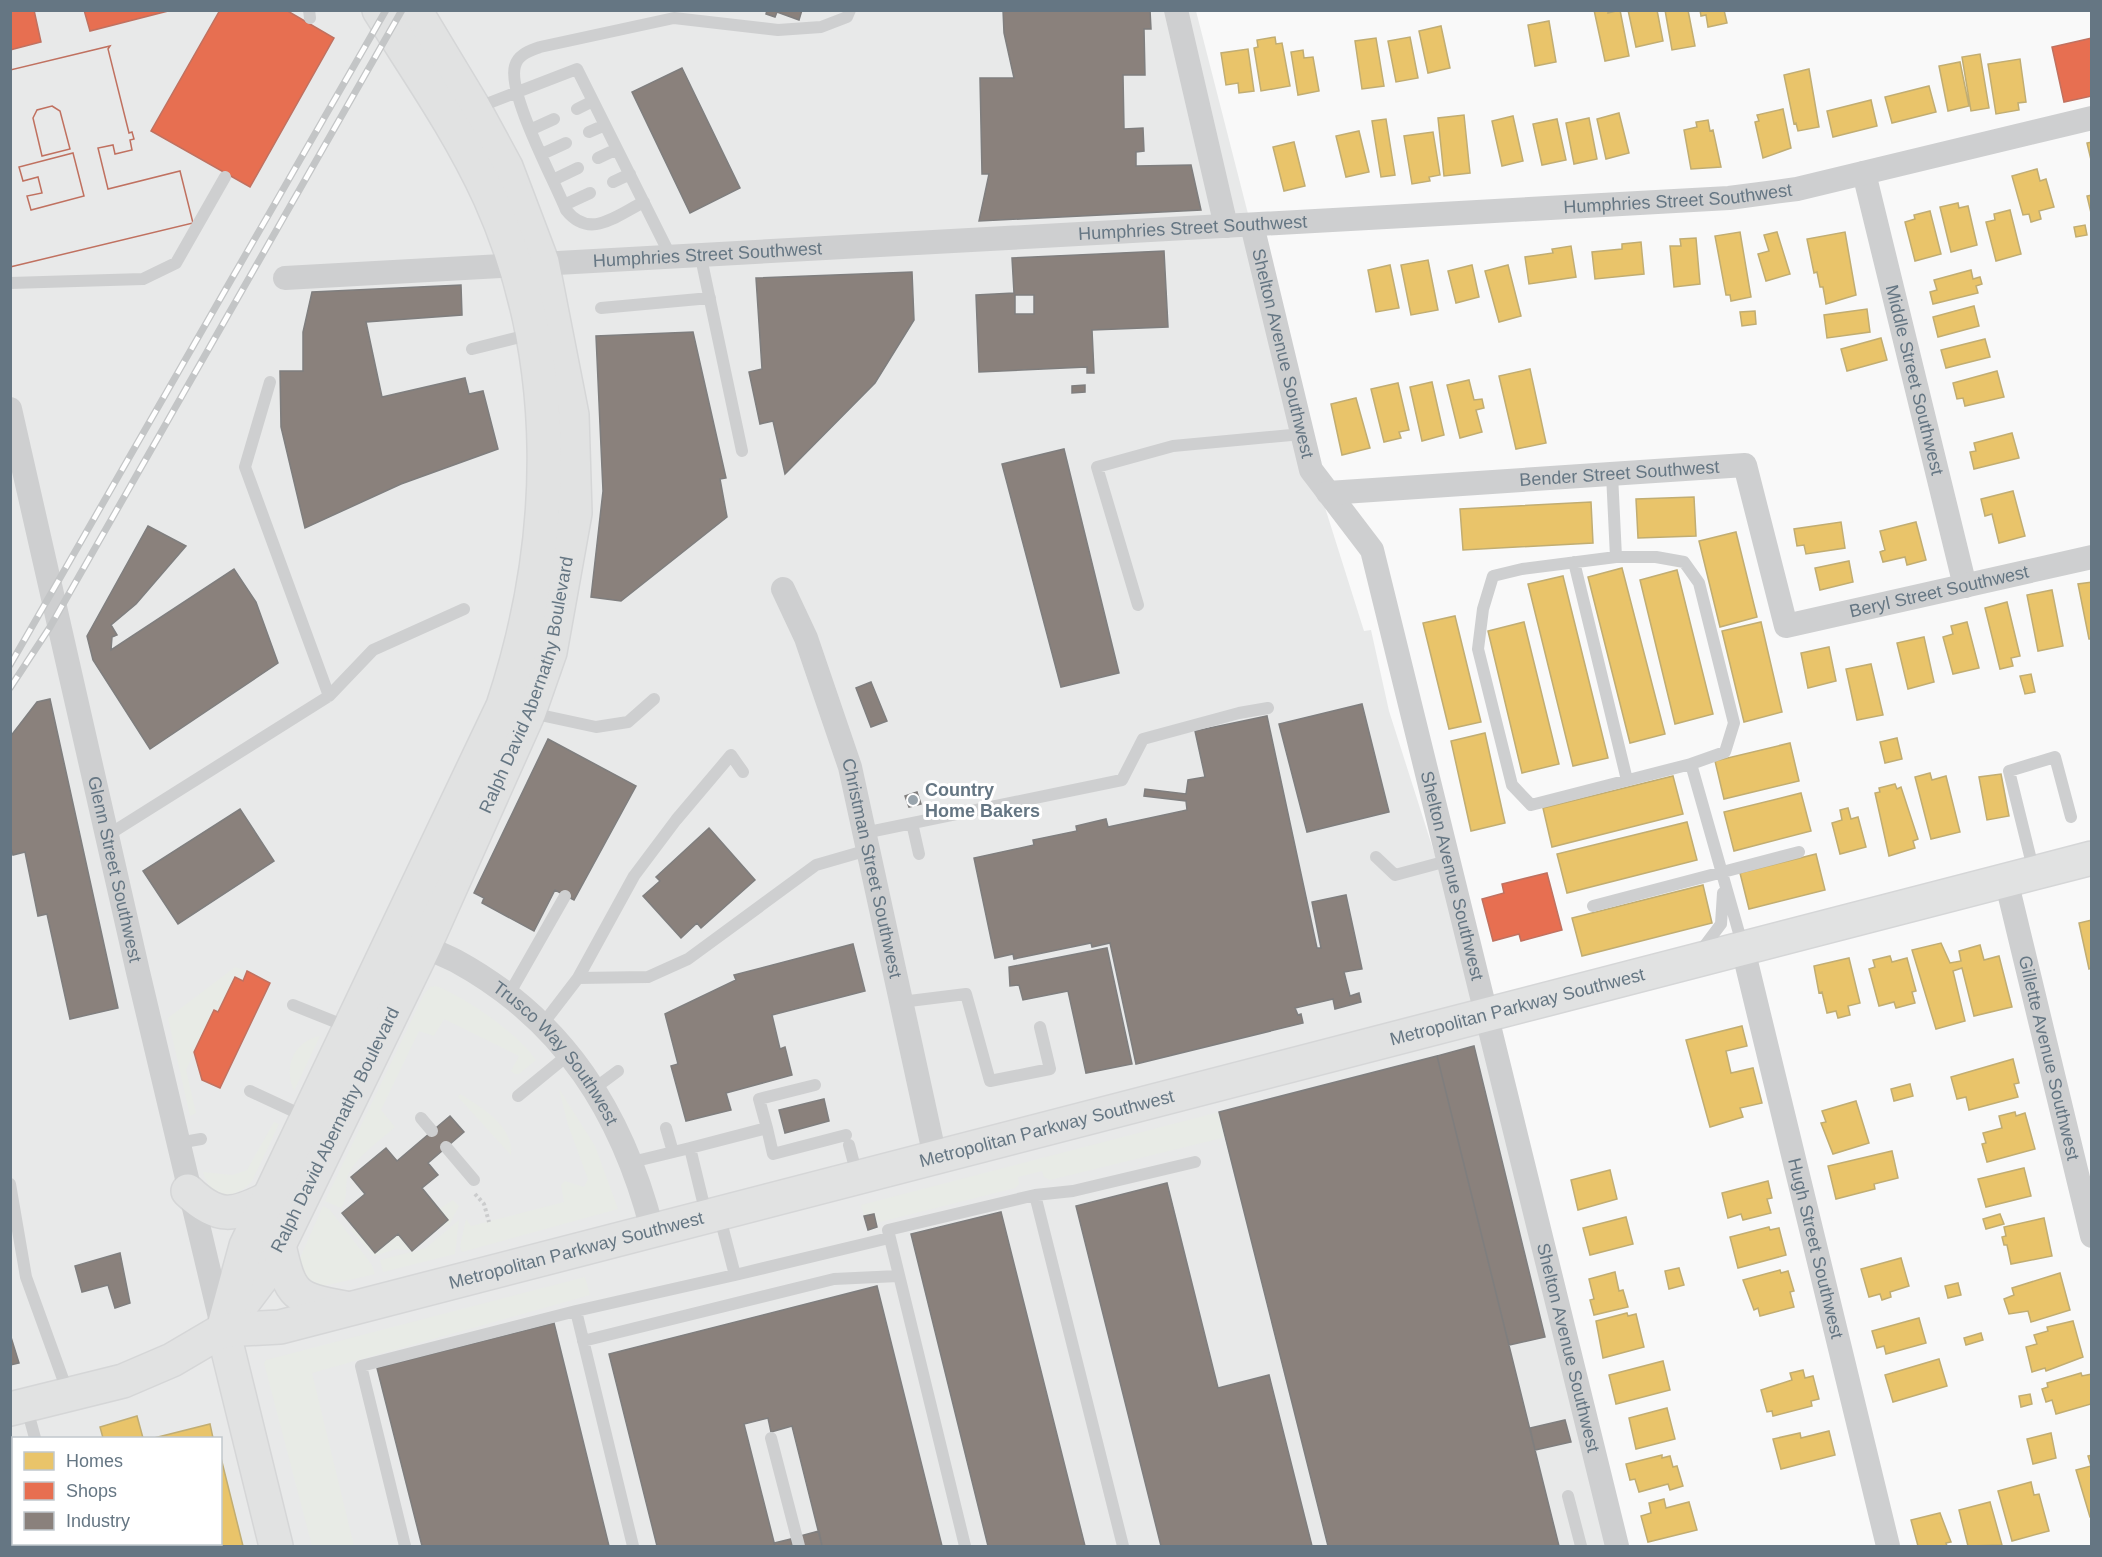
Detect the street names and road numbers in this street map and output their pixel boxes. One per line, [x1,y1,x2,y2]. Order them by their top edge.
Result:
street label: Humphries Street Southwest [1563,180,1793,217]
street label: Humphries Street Southwest [1078,211,1308,244]
street label: Humphries Street Southwest [592,238,822,271]
street label: Shelton Avenue Southwest [1248,246,1318,460]
street label: Middle Street Southwest [1882,283,1948,477]
street label: Bender Street Southwest [1519,457,1720,490]
street label: Ralph David Abernathy Boulevard [475,555,577,816]
street label: Beryl Street Southwest [1847,562,2031,621]
street label: Christman Street Southwest [838,756,906,980]
street label: Shelton Avenue Southwest [1417,769,1487,982]
street label: Glenn Street Southwest [84,774,145,964]
street label: Gillette Avenue Southwest [2015,953,2083,1162]
street label: Metropolitan Parkway Southwest [1388,964,1647,1049]
street label: Trusco Way Southwest [489,977,622,1128]
street label: Ralph David Abernathy Boulevard [267,1004,403,1256]
street label: Metropolitan Parkway Southwest [917,1086,1176,1171]
street label: Hugh Street Southwest [1784,1156,1847,1341]
street label: Metropolitan Parkway Southwest [447,1208,706,1293]
street label: Shelton Avenue Southwest [1533,1241,1604,1454]

